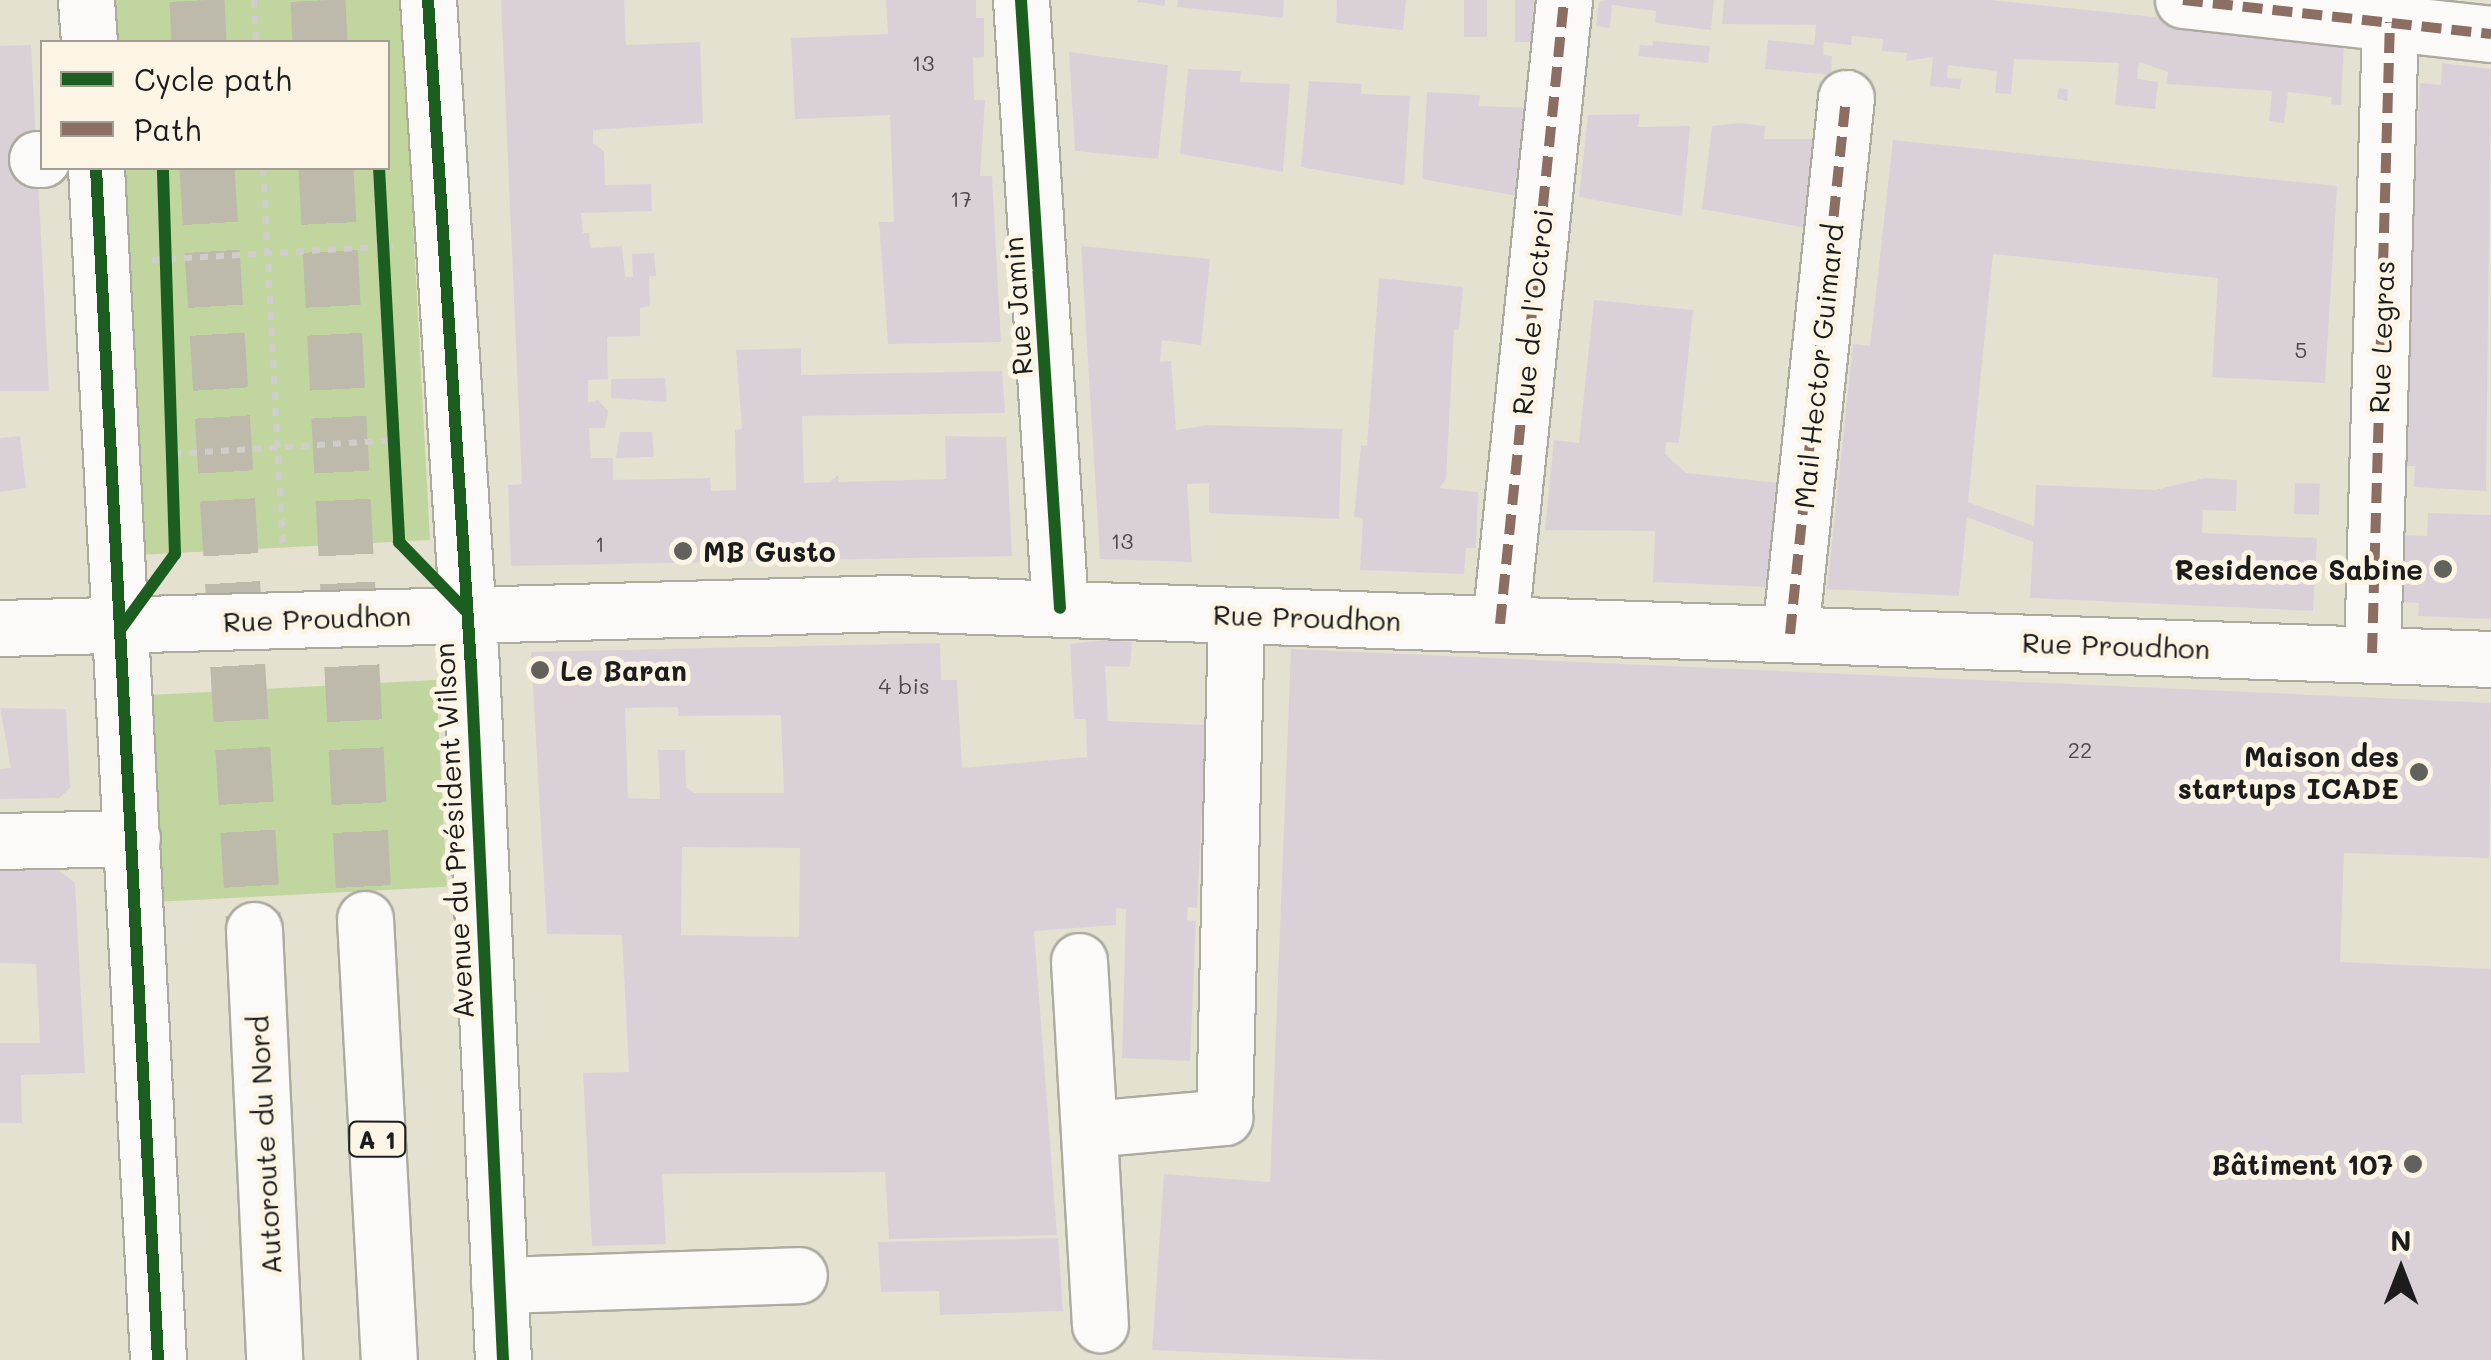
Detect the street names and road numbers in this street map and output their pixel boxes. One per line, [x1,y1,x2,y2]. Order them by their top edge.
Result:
street label: Rue de l'Octroi [1504,207,1560,417]
street label: Mail Hector Guimard [1786,222,1850,510]
street label: Rue Jamin [995,236,1039,376]
street label: Rue Legras [2362,260,2400,414]
street label: Rue Proudhon [1212,597,1402,637]
street label: Rue Proudhon [222,598,412,638]
street label: Rue Proudhon [2021,625,2211,665]
street label: Avenue du Président Wilson [426,642,480,1020]
street label: Autoroute du Nord [240,1015,288,1275]
road number: A 1 [347,1119,407,1159]

